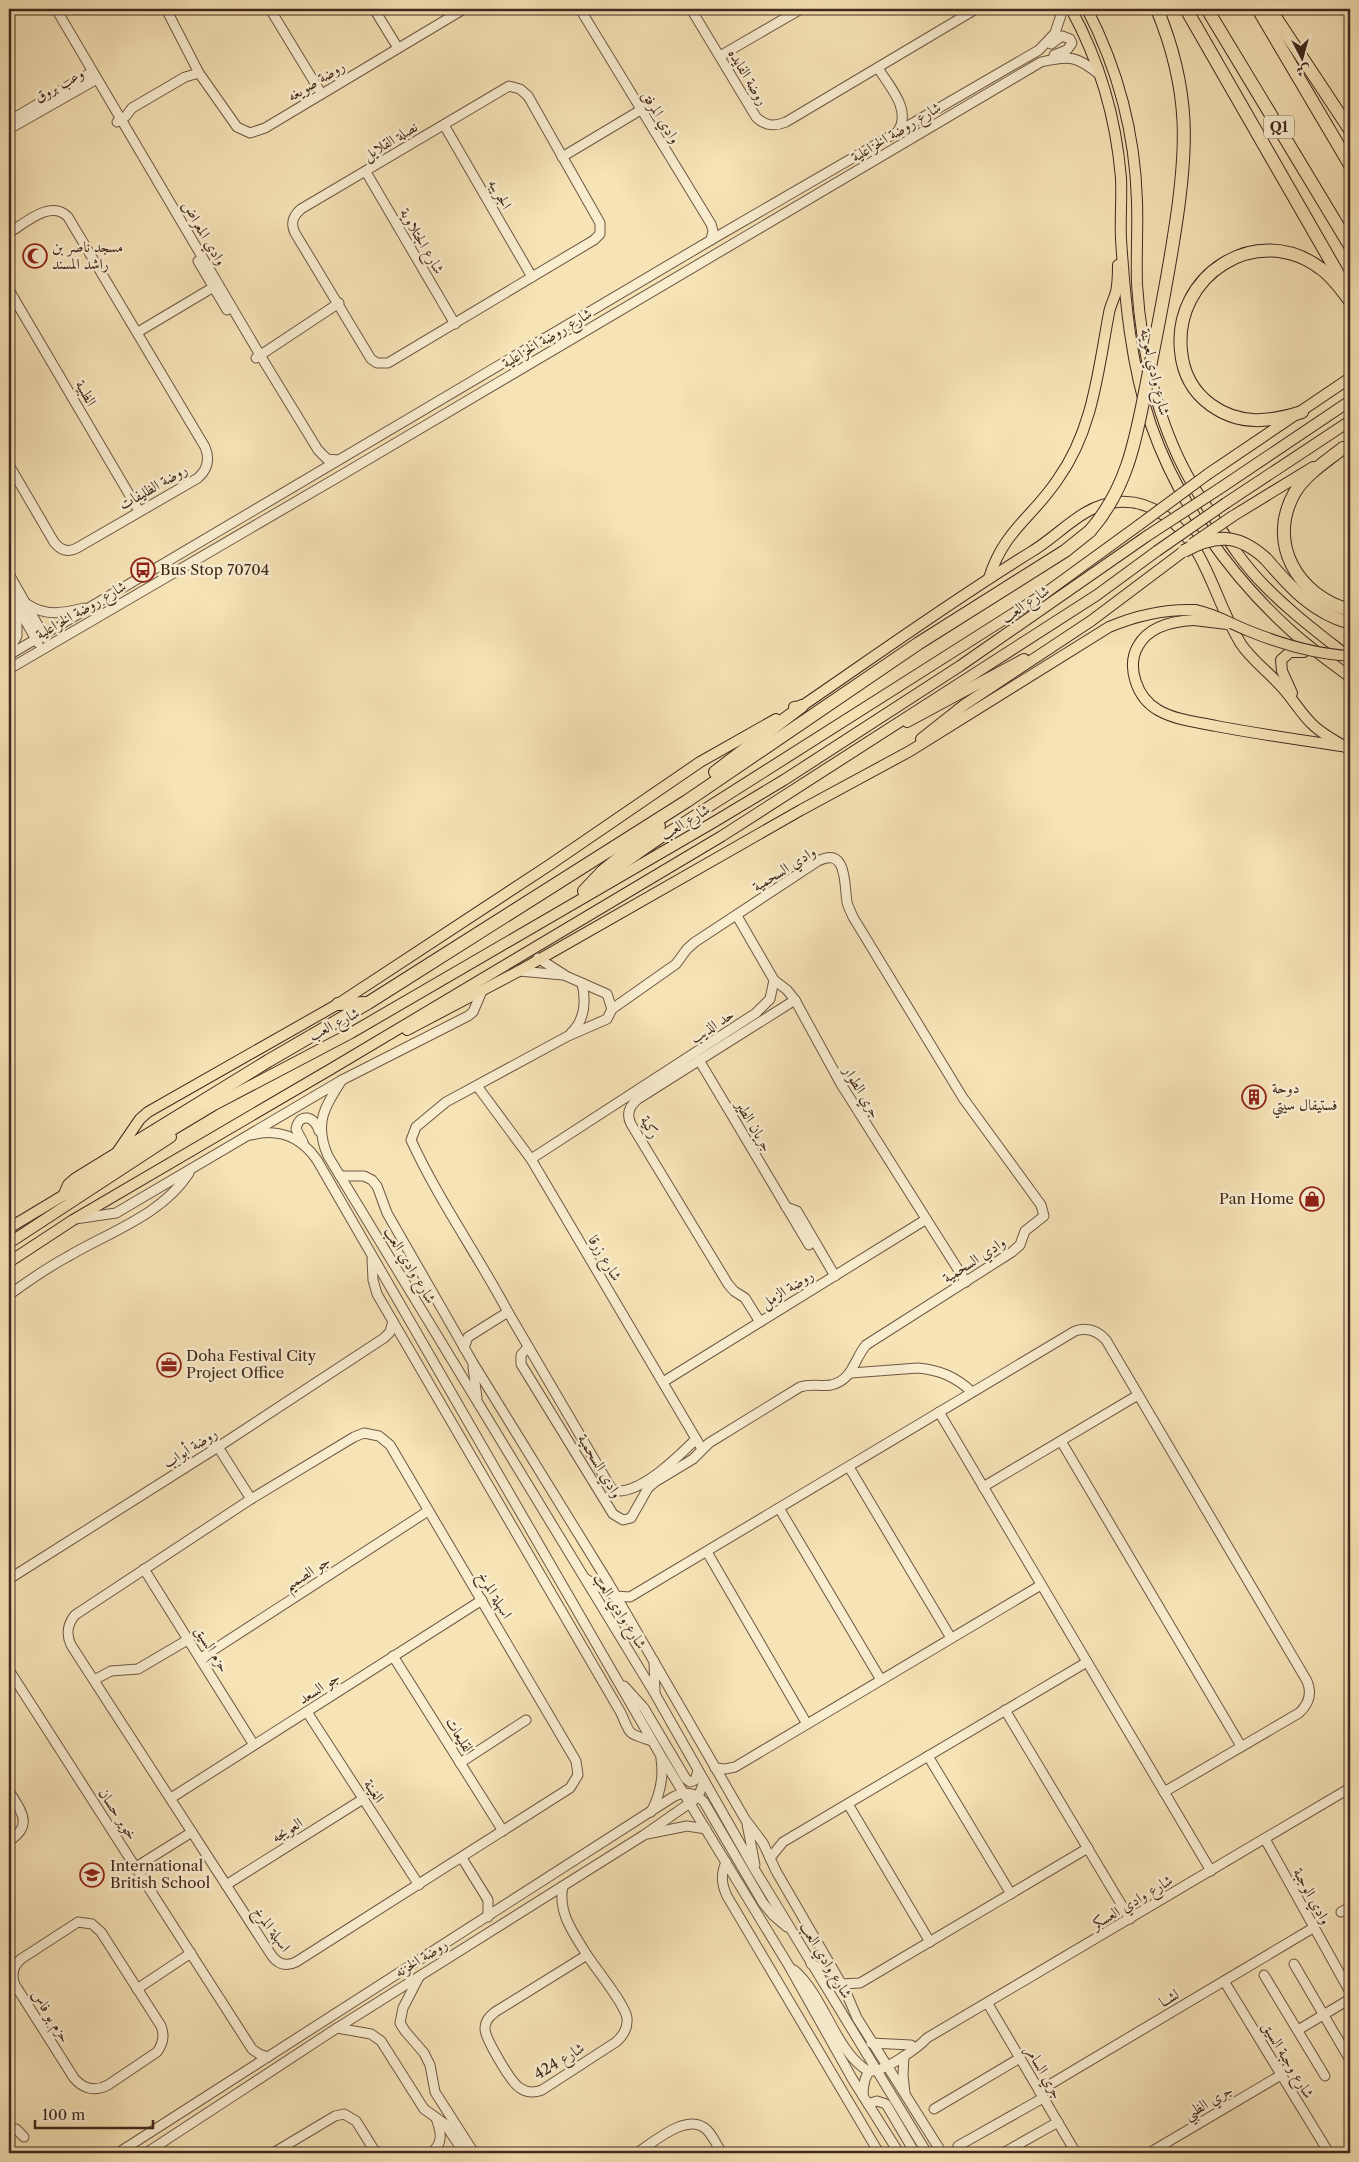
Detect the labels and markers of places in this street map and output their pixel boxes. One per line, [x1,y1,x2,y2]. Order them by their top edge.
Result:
place label: مسجد ناصر بن راشد المسند [52,237,123,273]
mosque icon: مسجد ناصر بن راشد المسند [22,243,48,269]
bus stop icon: Bus Stop 70704 [130,557,156,583]
place label: Bus Stop 70704 [160,560,269,579]
place label: دوحة فستيفال سيتي [1272,1078,1338,1119]
building icon: دوحة فستيفال سيتي [1241,1084,1267,1110]
shop icon: Pan Home [1299,1186,1325,1212]
place label: Pan Home [1219,1189,1294,1208]
place label: Doha Festival City Project Office [186,1346,317,1382]
office icon: Doha Festival City Project Office [156,1352,182,1378]
place label: International British School [110,1856,211,1892]
school or university icon: International British School [79,1862,105,1888]

